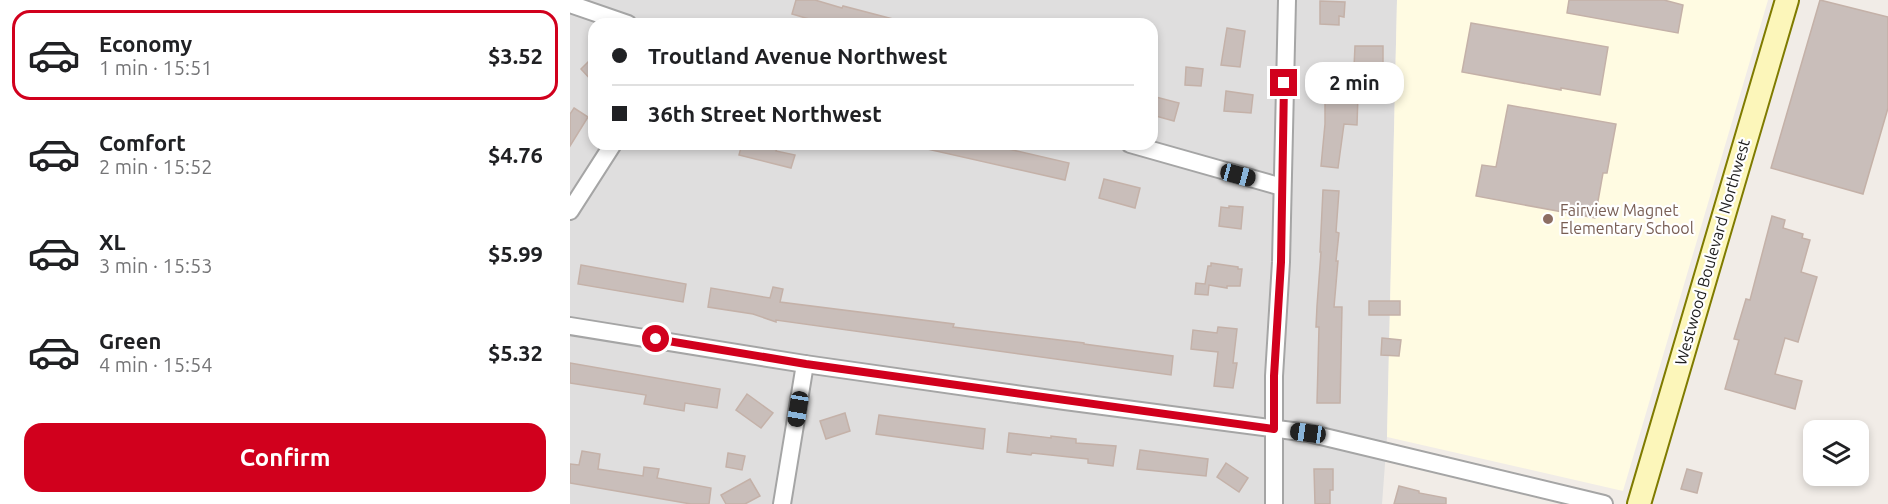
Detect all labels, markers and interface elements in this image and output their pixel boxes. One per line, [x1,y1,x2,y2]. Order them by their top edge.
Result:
icon: car [27,28,81,82]
text: Economy [99,31,192,56]
text: $3.52 [488,43,543,68]
text: Troutland Avenue Northwest [648,43,948,68]
text: 1 min · 15:51 [99,56,213,79]
callout: 2 min [1305,62,1404,104]
route end [1270,69,1297,96]
text: 2 min [1329,71,1380,94]
text: 36th Street Northwest [648,101,882,126]
icon: car [27,127,81,181]
text: Comfort [99,130,186,155]
street label: Westwood Boulevard Northwest [1671,136,1753,367]
text: $4.76 [488,142,543,167]
text: 2 min · 15:52 [99,155,213,178]
car [1218,162,1258,188]
place label: Fairview Magnet Elementary School [1560,201,1694,237]
marker: Fairview Magnet Elementary School [1541,212,1555,226]
icon: car [27,226,81,280]
text: XL [99,229,126,254]
text: $5.99 [488,241,543,266]
text: 3 min · 15:53 [99,254,213,277]
icon: car [27,325,81,379]
route start [642,325,669,352]
text: Green [99,328,161,353]
text: $5.32 [488,340,543,365]
text: 4 min · 15:54 [99,353,213,376]
car [786,390,810,428]
map controls [1803,420,1869,486]
button: layers [1803,420,1869,486]
car [1289,422,1327,444]
button: Confirm [24,423,546,492]

